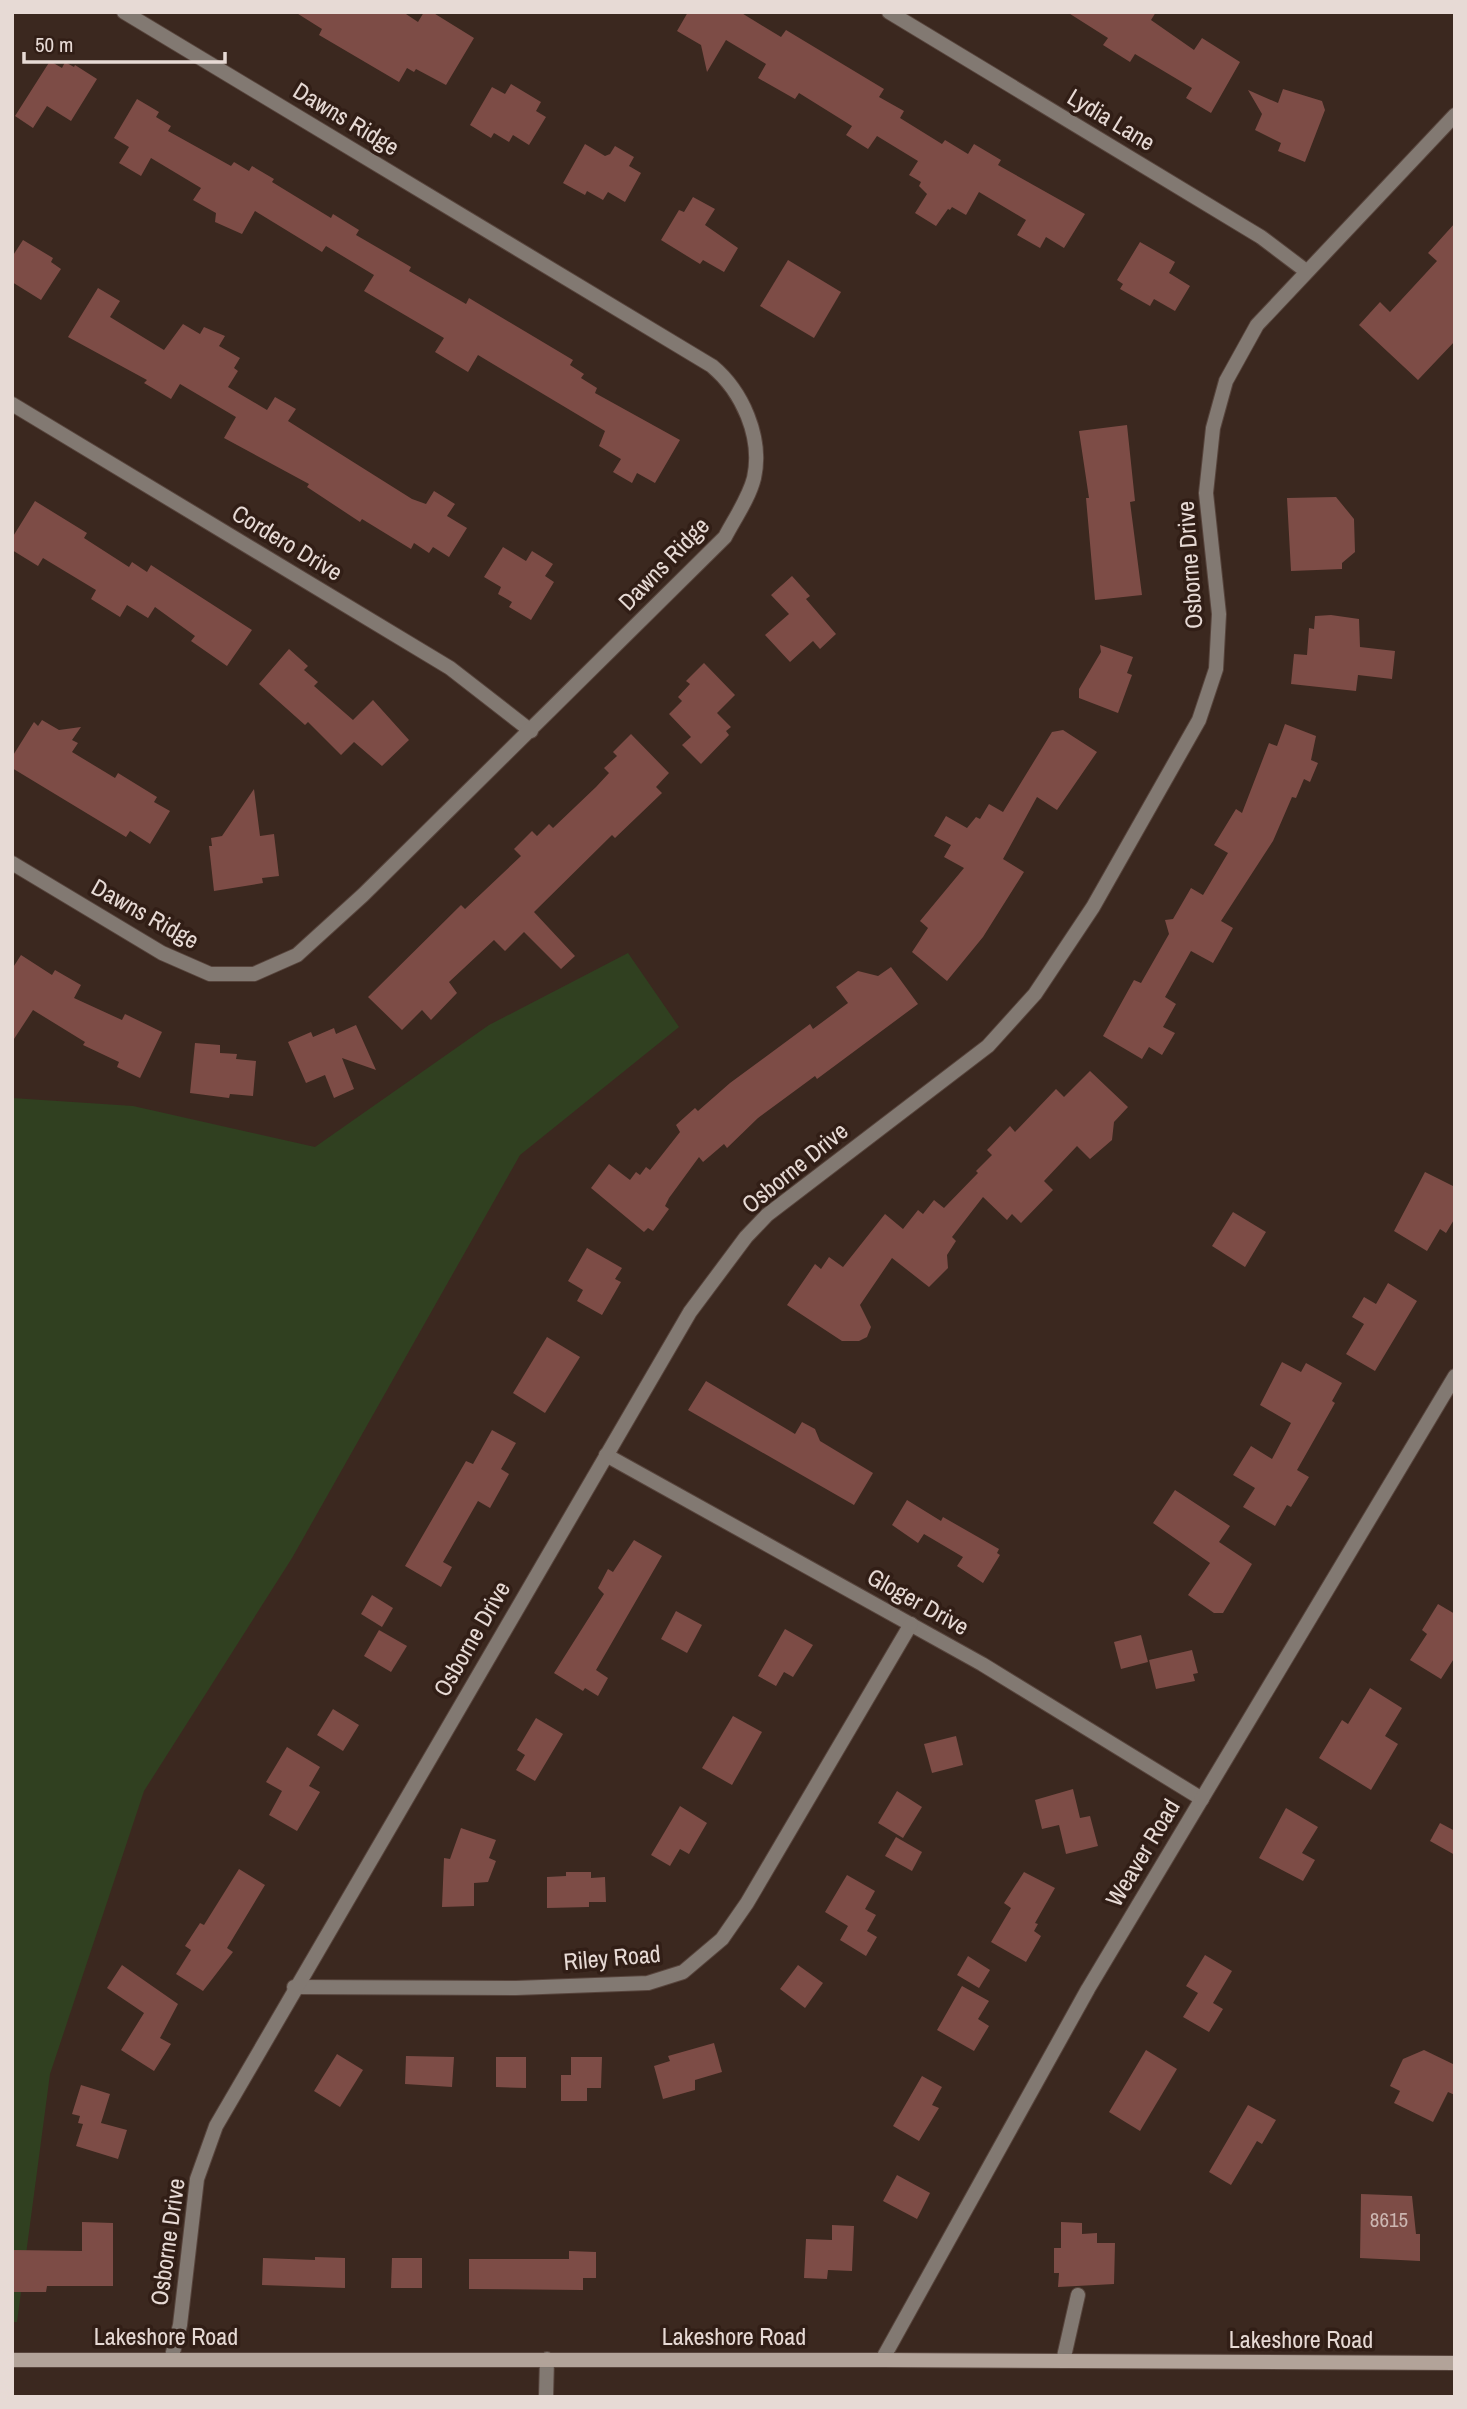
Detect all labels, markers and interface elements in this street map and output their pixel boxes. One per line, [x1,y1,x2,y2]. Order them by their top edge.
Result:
scale bar [24,21,226,65]
text: 50 m [35,30,73,59]
street label: Dawns Ridge [288,74,405,162]
street label: Lydia Lane [1062,81,1161,158]
street label: Cordero Drive [226,497,349,588]
street label: Osborne Drive [1169,500,1209,630]
street label: Dawns Ridge [611,510,716,617]
street label: Dawns Ridge [86,870,205,956]
street label: Osborne Drive [735,1115,854,1220]
street label: Gloger Drive [862,1560,975,1642]
street label: Osborne Drive [425,1575,517,1702]
street label: Weaver Road [1098,1793,1187,1912]
street label: Riley Road [562,1937,662,1977]
street label: Osborne Drive [142,2176,192,2307]
house number: 8615 [1370,2205,1408,2234]
street label: Lakeshore Road [94,2320,238,2352]
street label: Lakeshore Road [662,2320,806,2352]
street label: Lakeshore Road [1229,2323,1373,2355]

